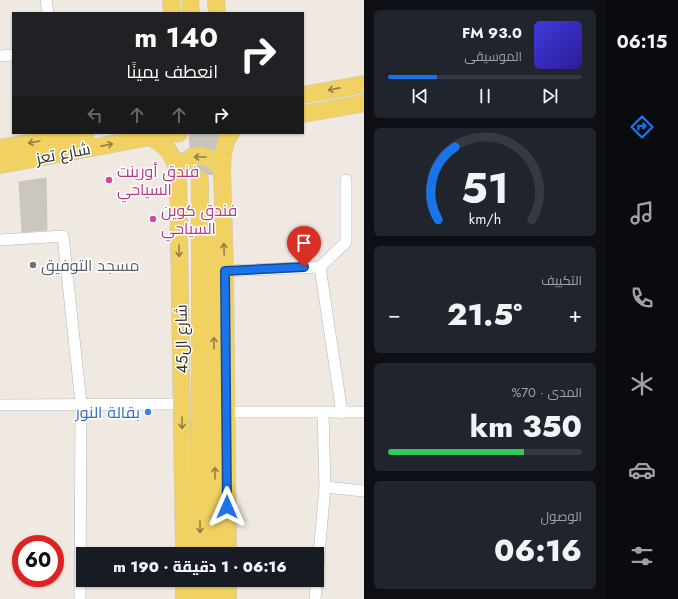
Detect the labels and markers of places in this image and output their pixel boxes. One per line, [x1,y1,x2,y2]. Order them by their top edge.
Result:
place label: فندق أورينت السياحي [117,160,199,203]
marker: فندق أورينت السياحي [104,175,114,185]
place label: فندق كوين السياحي [161,199,237,242]
marker: فندق كوين السياحي [148,214,158,224]
pin [287,226,321,267]
place label: مسجد التوفيق [41,254,139,277]
marker: مسجد التوفيق [28,260,38,270]
place label: بقالة النور [74,401,140,424]
marker: بقالة النور [143,407,153,417]

